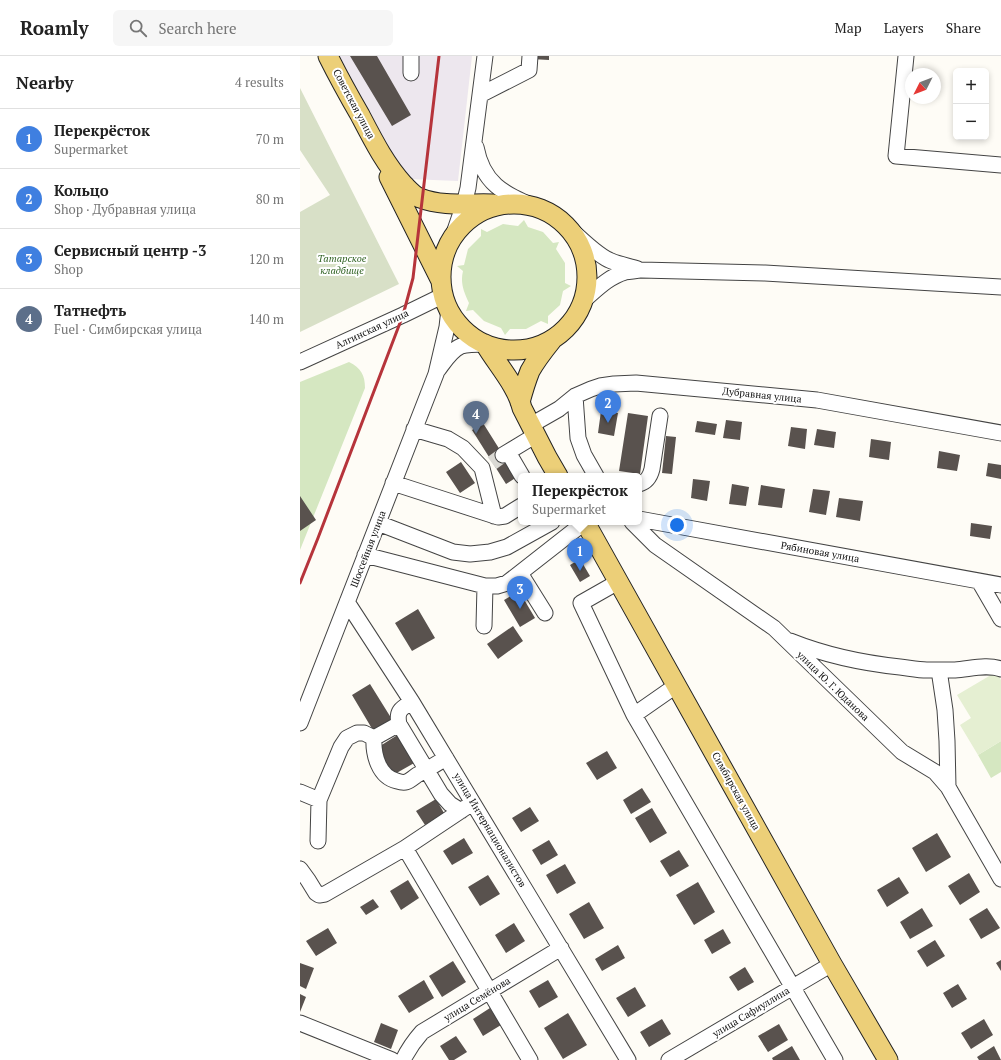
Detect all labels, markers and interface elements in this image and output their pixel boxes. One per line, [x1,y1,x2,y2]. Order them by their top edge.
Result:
search box [113,10,393,46]
text: Roamly [20,15,89,40]
icon: search [127,17,149,39]
text: Search here [159,18,237,38]
text: Map [835,18,862,37]
text: Layers [884,18,924,37]
text: Share [946,18,981,37]
street label: Советская улица [330,67,378,141]
north arrow [905,68,941,104]
map controls [953,68,989,140]
button: + [953,68,989,104]
text: Nearby [16,71,74,94]
text: 4 results [235,73,284,91]
button: − [953,104,989,140]
text: Перекрёсток [54,120,150,140]
text: 1 [25,130,33,148]
text: 70 m [256,130,284,148]
text: Supermarket [54,140,128,158]
text: Кольцо [54,180,109,200]
text: 2 [25,190,33,208]
text: 80 m [256,190,284,208]
text: Shop · Дубравная улица [54,200,196,218]
text: Сервисный центр -3 [54,240,207,260]
text: 3 [25,250,33,268]
text: 120 m [249,250,284,268]
park label: Татарское кладбище [318,252,367,277]
text: Shop [54,260,83,278]
text: Татнефть [54,300,126,320]
street label: Алгинская улица [333,306,411,352]
text: 4 [25,310,33,328]
text: 140 m [249,310,284,328]
text: Fuel · Симбирская улица [54,320,202,338]
street label: Дубравная улица [722,384,802,406]
pin: 2 [595,390,621,423]
pin: 4 [463,401,489,434]
popup [518,473,642,525]
text: Перекрёсток [532,480,628,500]
text: Supermarket [532,500,606,518]
street label: Шоссейная улица [347,509,389,589]
your location [667,515,687,535]
pin: 1 [567,538,593,571]
street label: Рябиновая улица [780,539,860,565]
pin: 3 [507,576,533,609]
street label: улица Ю. Г. Юданова [793,648,872,724]
street label: Симбирская улица [709,750,763,832]
street label: улица Интернационалистов [450,770,529,890]
street label: улица Семёнова [440,974,513,1025]
street label: улица Сафиуллина [709,984,792,1041]

